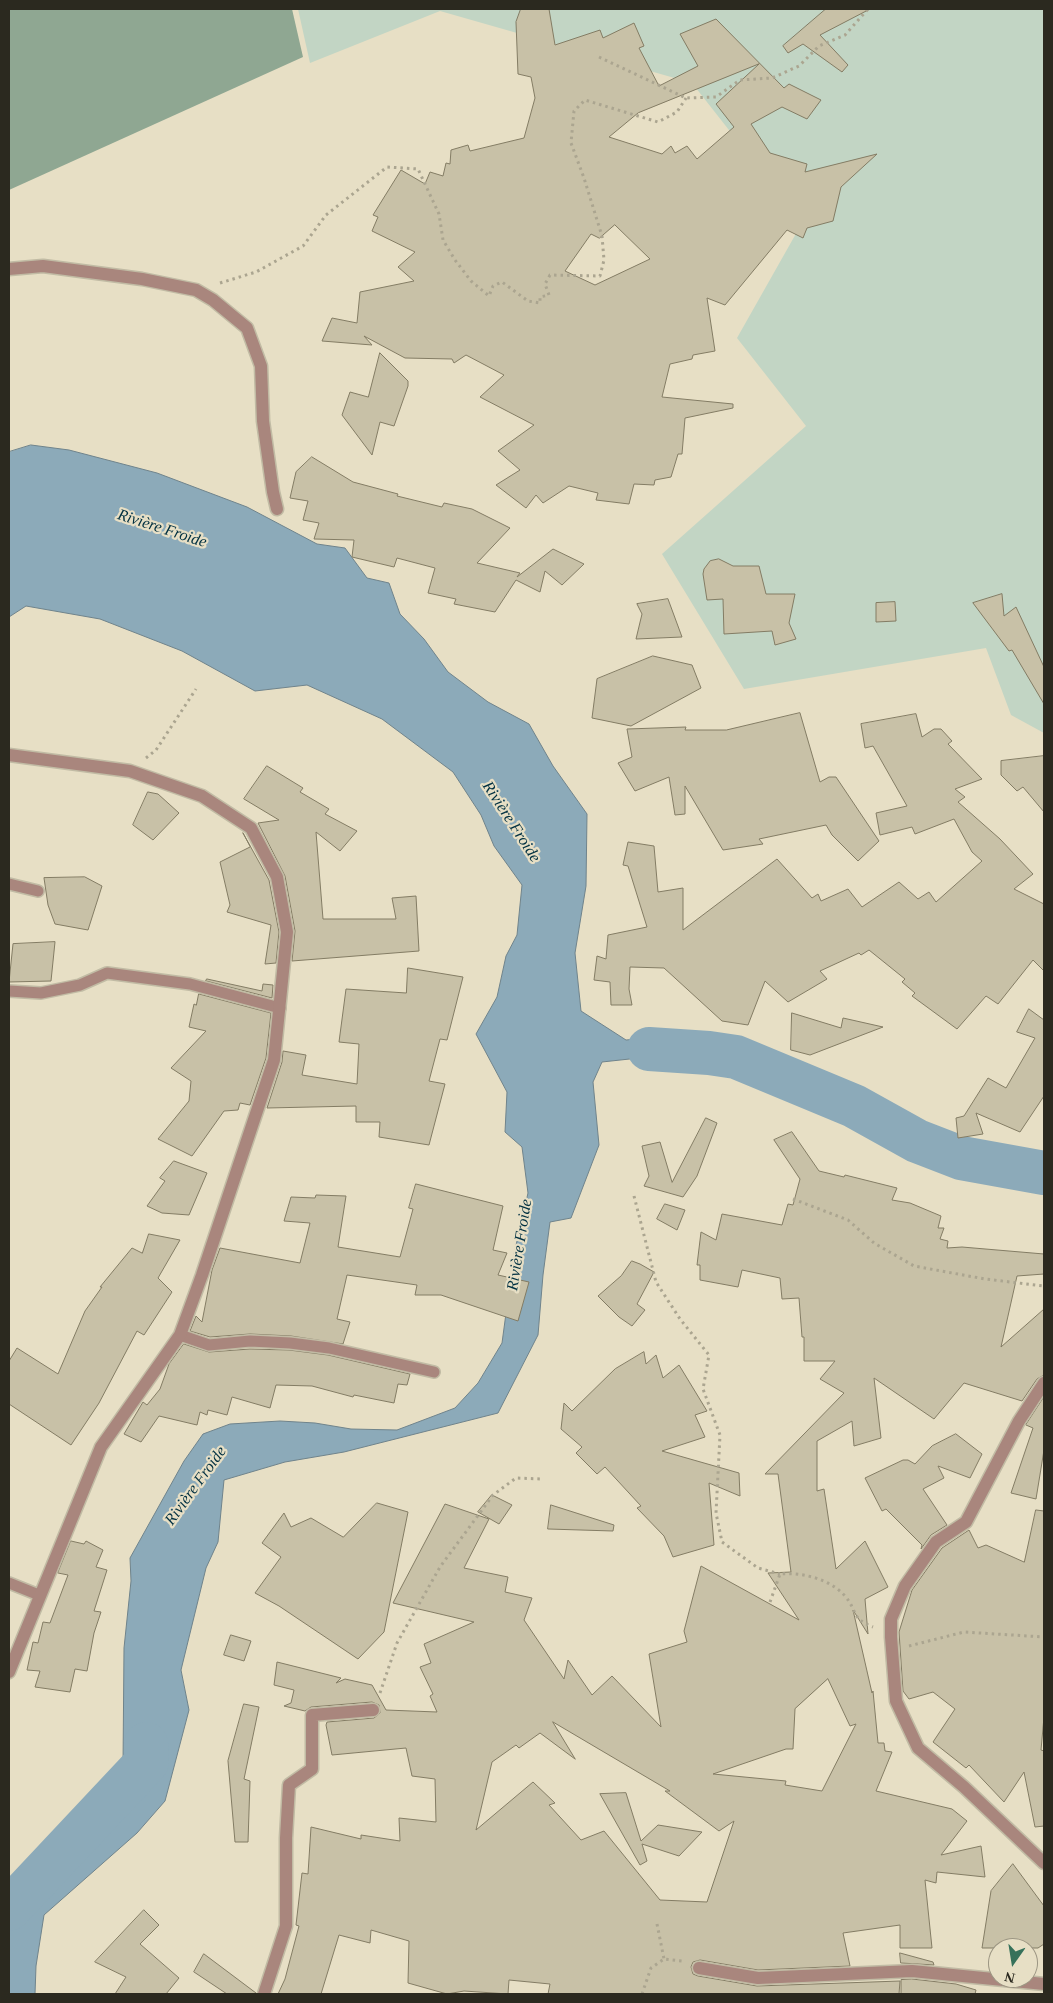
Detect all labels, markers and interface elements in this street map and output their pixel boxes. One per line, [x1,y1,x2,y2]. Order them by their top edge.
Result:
water label: Rivière Froide [115,506,209,552]
water label: Rivière Froide [478,778,544,866]
water label: Rivière Froide [503,1198,537,1292]
water label: Rivière Froide [161,1443,231,1529]
north arrow [988,1938,1038,1988]
text: N [1003,1969,1016,1986]

